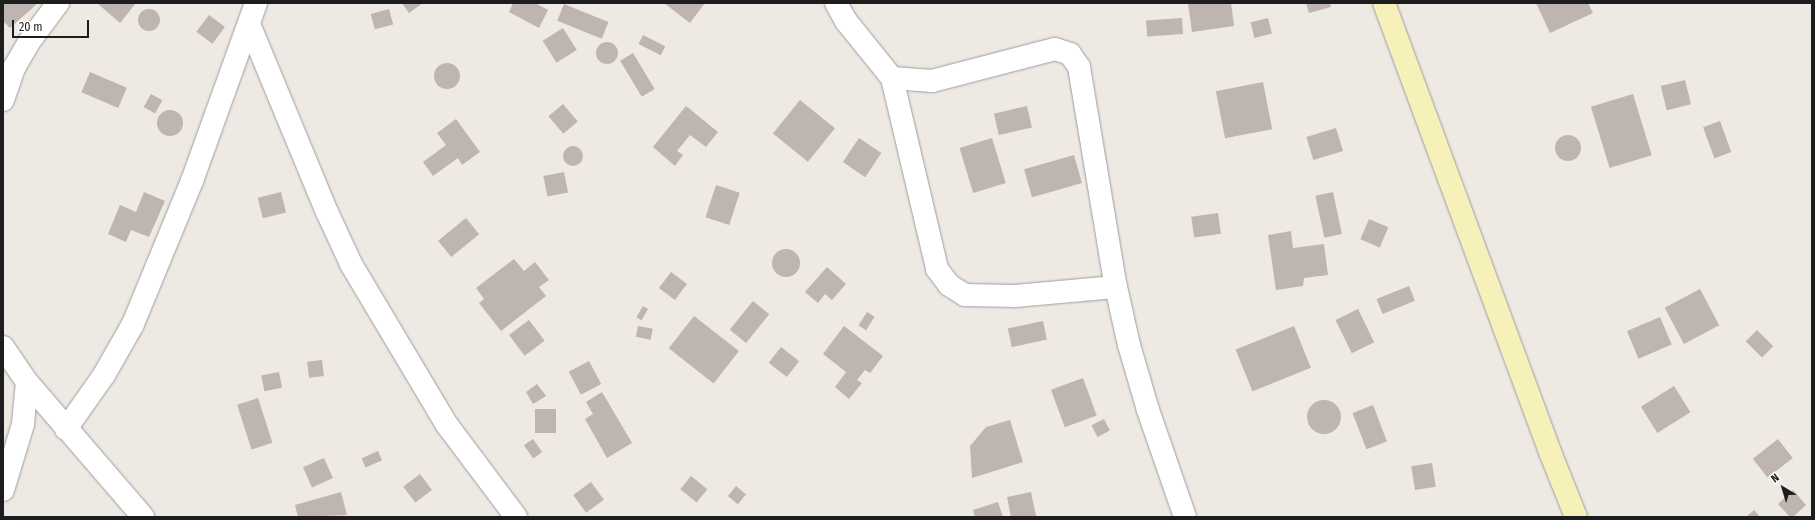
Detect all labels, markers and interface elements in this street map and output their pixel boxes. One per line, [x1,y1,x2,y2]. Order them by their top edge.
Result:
scale bar [14,12,91,38]
text: 20 m [19,20,43,34]
north arrow [1763,468,1803,508]
text: N [1769,471,1782,485]

